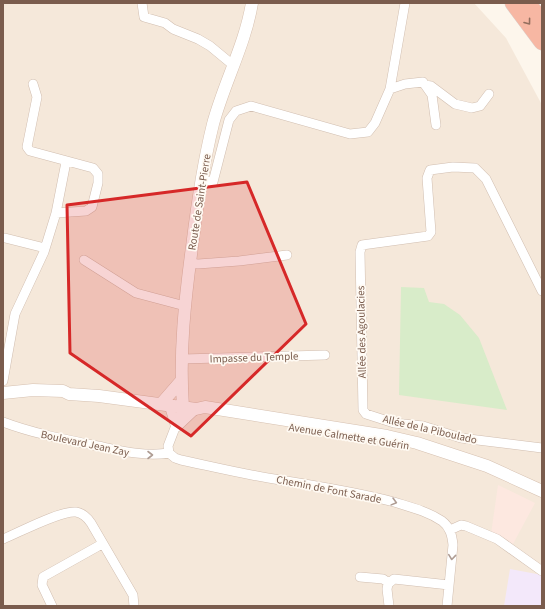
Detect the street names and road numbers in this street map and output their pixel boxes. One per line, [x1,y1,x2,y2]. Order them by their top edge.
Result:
street label: Route de Saint-Pierre [184,152,215,251]
street label: Allée des Agoulacies [353,285,370,378]
street label: Impasse du Temple [209,348,299,367]
street label: Allée de la Piboulado [381,411,479,448]
street label: Avenue Calmette et Guérin [288,420,410,453]
street label: Boulevard Jean Zay [39,427,130,460]
street label: Chemin de Font Sarade [275,472,383,507]

